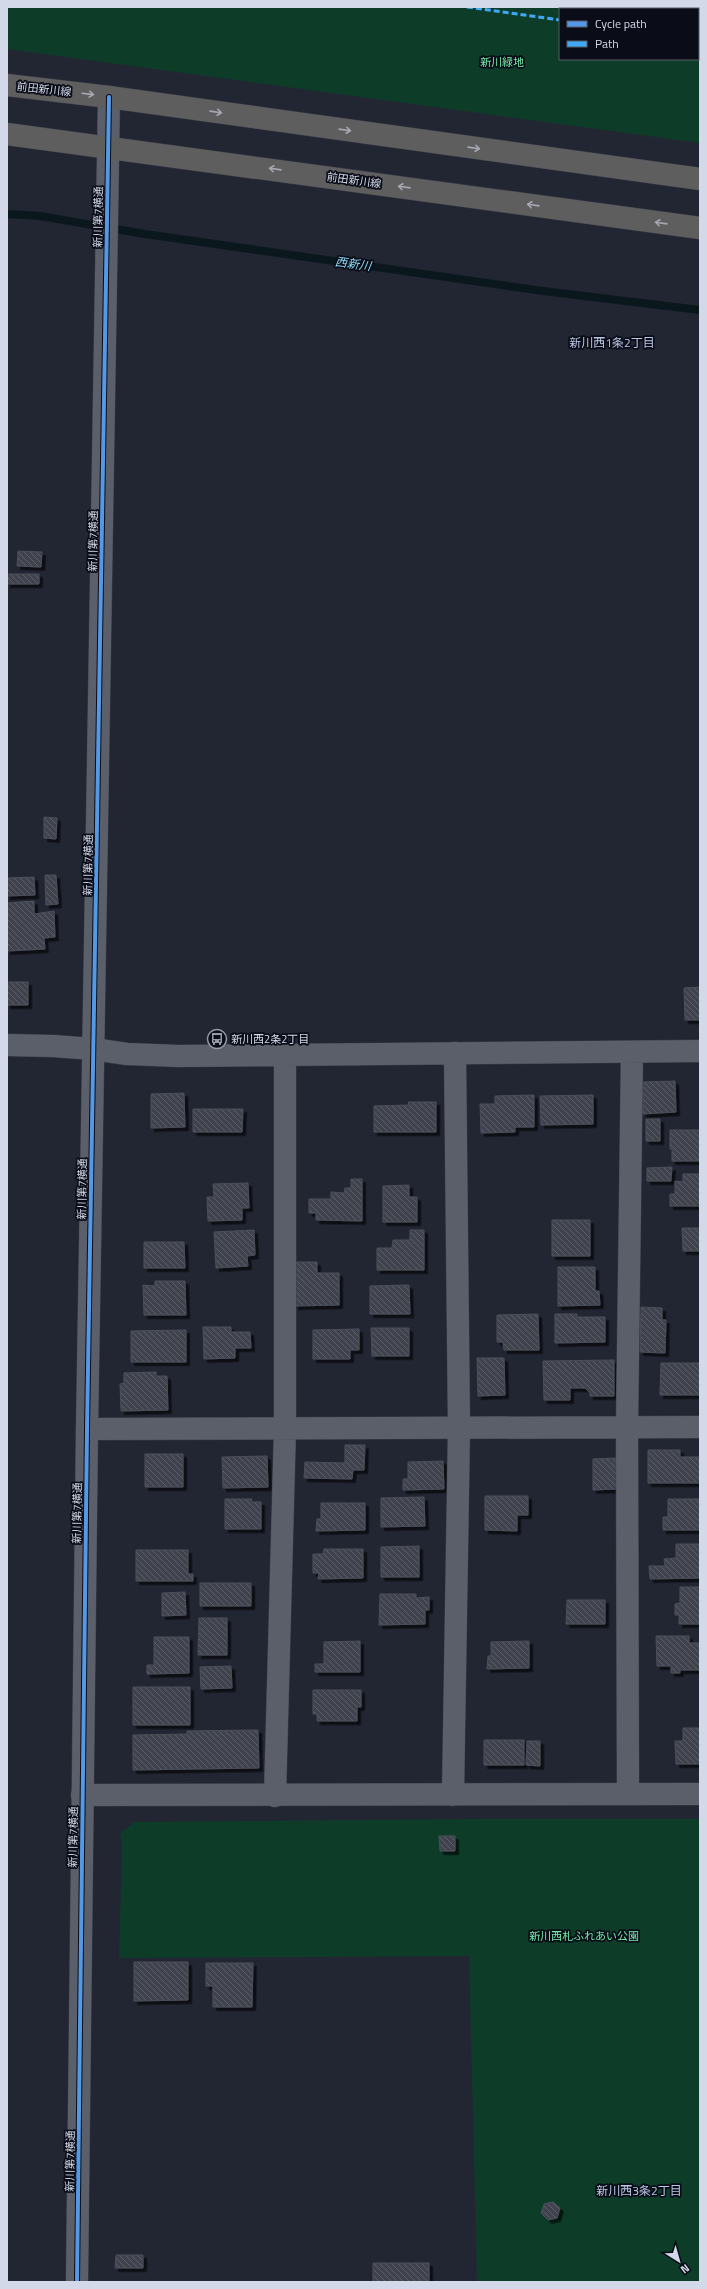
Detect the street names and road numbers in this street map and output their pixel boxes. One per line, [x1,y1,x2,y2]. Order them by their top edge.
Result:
street label: 前田新川線 [16,78,72,100]
street label: 前田新川線 [326,168,382,192]
street label: 新川第7横通 [89,186,107,248]
street label: 新川第7横通 [84,510,102,572]
street label: 新川第7横通 [79,834,97,896]
street label: 新川第7横通 [73,1158,91,1220]
street label: 新川第7横通 [68,1482,86,1544]
street label: 新川第7横通 [64,1806,82,1868]
street label: 新川第7横通 [61,2130,79,2192]

